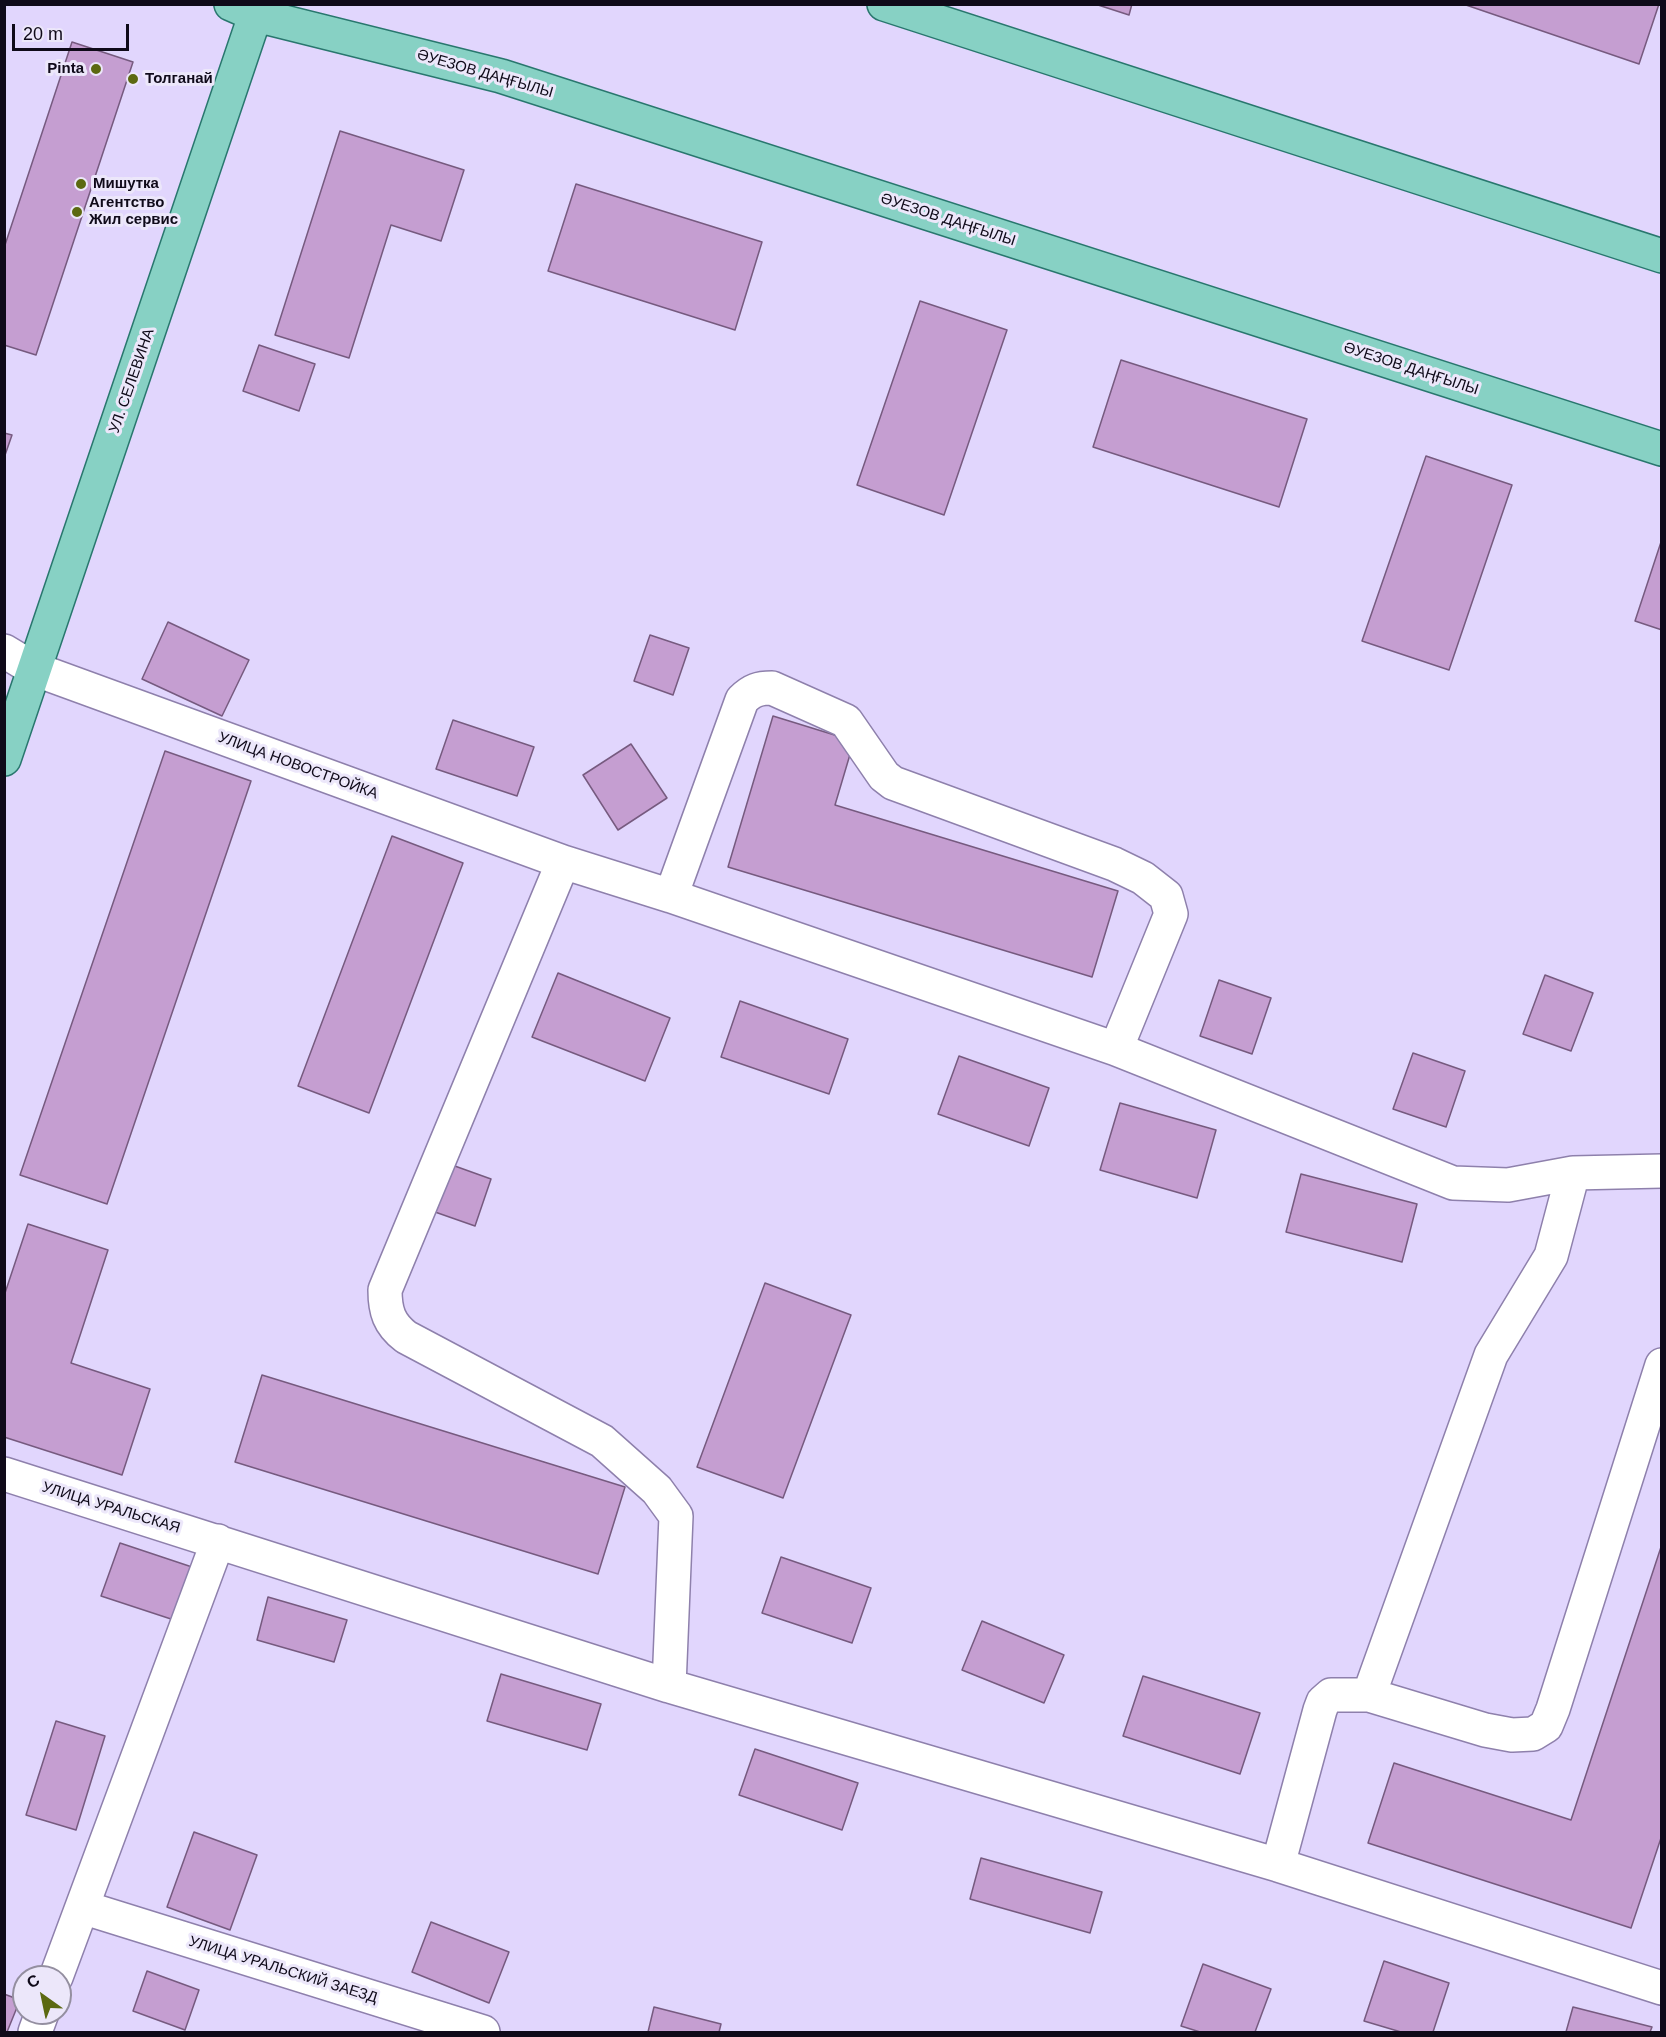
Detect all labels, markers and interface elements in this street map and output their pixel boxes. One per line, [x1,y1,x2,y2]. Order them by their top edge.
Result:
scale bar [15,12,132,50]
text: 20 m [23,24,63,44]
street label: ӘУЕЗОВ ДАҢҒЫЛЫ [415,46,555,102]
place label: Pinta [47,60,84,78]
marker: Pinta [89,62,103,76]
place label: Толганай [145,70,213,88]
marker: Толганай [126,72,140,86]
place label: Мишутка [93,175,159,193]
marker: Мишутка [74,177,88,191]
street label: ӘУЕЗОВ ДАҢҒЫЛЫ [878,190,1018,250]
place label: Агентство Жил сервис [89,194,178,229]
marker: Агентство Жил сервис [70,205,84,219]
street label: УЛ. СЕЛЕВИНА [106,326,158,436]
street label: ӘУЕЗОВ ДАҢҒЫЛЫ [1341,339,1481,399]
street label: УЛИЦА НОВОСТРОЙКА [216,729,380,803]
street label: УЛИЦА УРАЛЬСКАЯ [40,1478,182,1538]
street label: УЛИЦА УРАЛЬСКИЙ ЗАЕЗД [186,1933,380,2007]
north arrow [12,1965,72,2025]
text: С [24,1971,42,1991]

